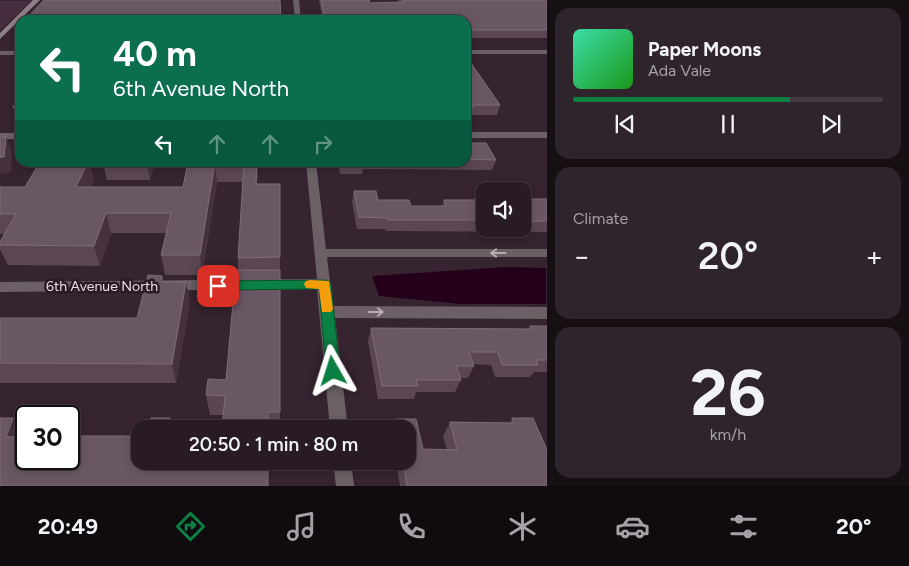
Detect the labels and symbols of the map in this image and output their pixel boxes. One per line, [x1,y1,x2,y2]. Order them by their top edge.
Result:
one-way arrow [490,248,506,258]
pin [197,265,239,307]
street label: 6th Avenue North [46,278,158,295]
one-way arrow [368,307,384,317]
position arrow [306,344,358,396]
speed limit sign: 30 [15,405,80,470]

